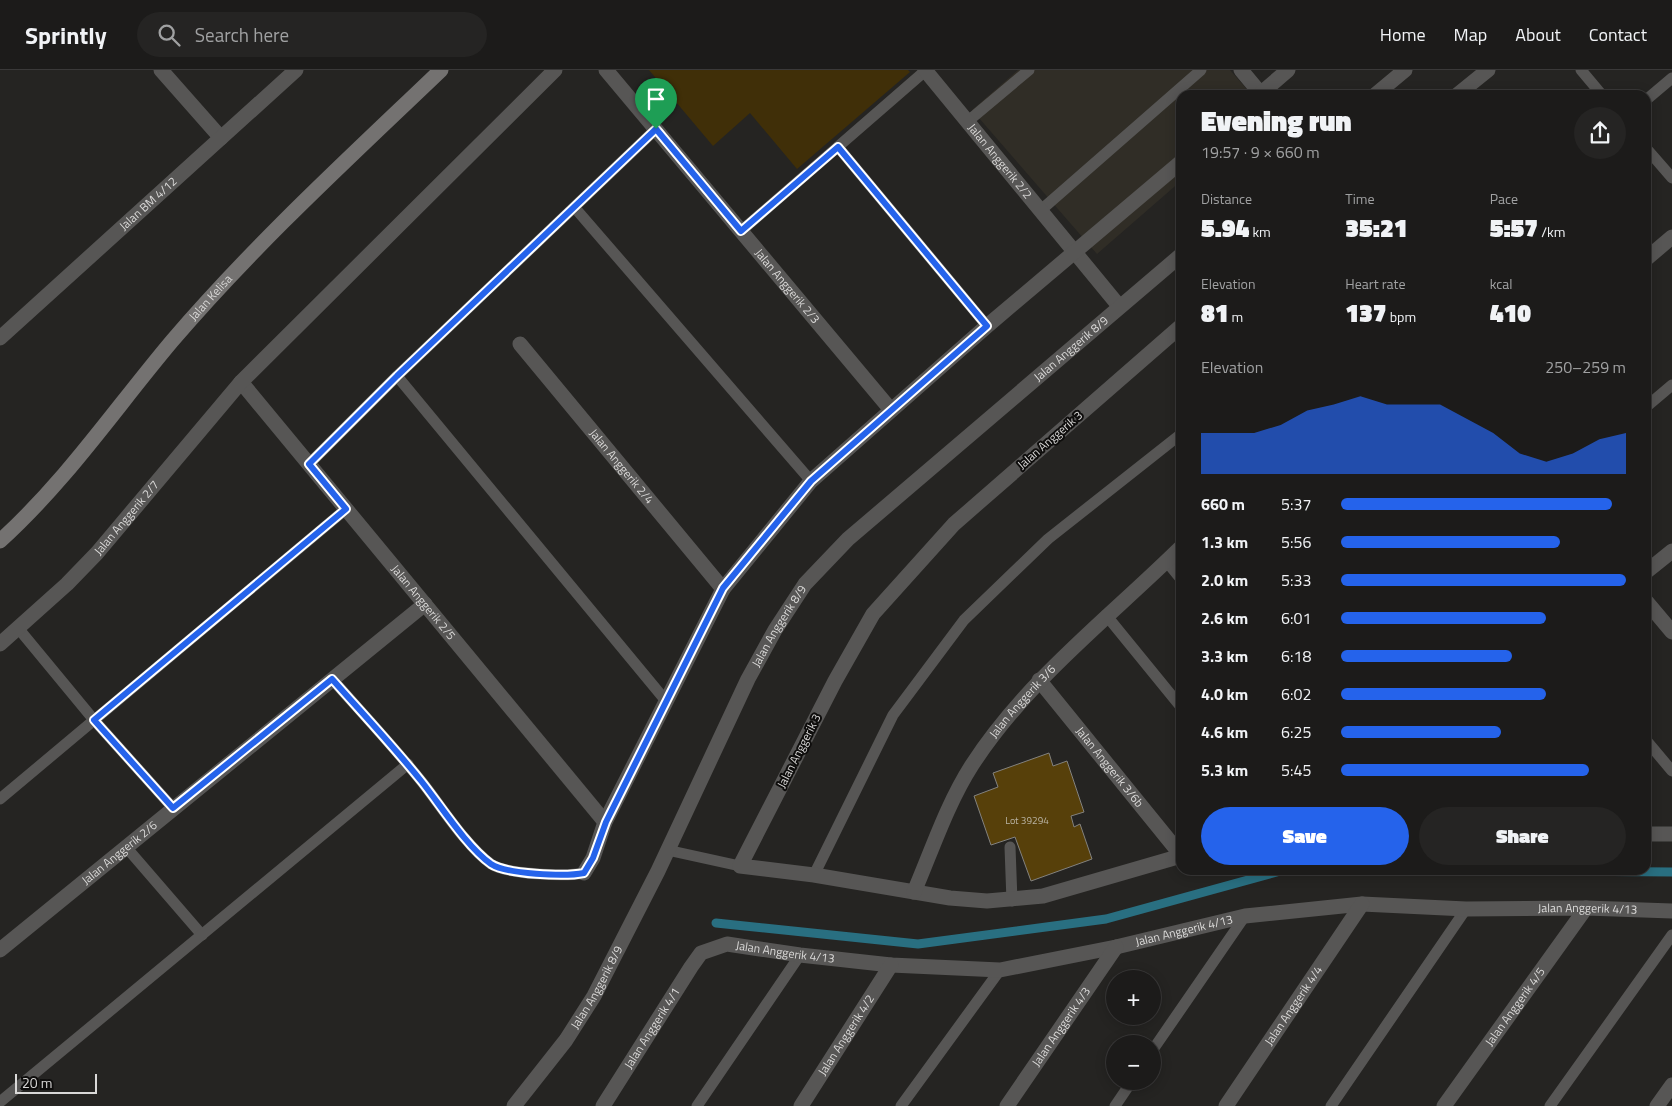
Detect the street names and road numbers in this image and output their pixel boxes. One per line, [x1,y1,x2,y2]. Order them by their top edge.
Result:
street label: Jalan Anggerik 2/2 [963,119,1037,203]
street label: Jalan BM 4/12 [115,172,181,235]
street label: Jalan Anggerik 2/3 [750,244,825,328]
street label: Jalan Kelisa [184,270,236,325]
street label: Jalan Anggerik 8/9 [1029,311,1113,386]
street label: Jalan Anggerik 3 [1013,406,1087,473]
street label: Jalan Anggerik 2/4 [585,424,659,508]
street label: Jalan Anggerik 2/7 [89,476,163,559]
street label: Jalan Anggerik 2/5 [387,560,461,644]
street label: Jalan Anggerik 8/9 [746,581,811,670]
street label: Jalan Anggerik 3/6 [984,660,1060,742]
street label: Jalan Anggerik 3 [772,710,825,791]
street label: Jalan Anggerik 3/6b [1071,722,1149,811]
street label: Jalan Anggerik 2/6 [77,815,161,889]
street label: Jalan Anggerik 4/13 [1538,898,1638,919]
street label: Jalan Anggerik 4/13 [1133,909,1235,951]
street label: Jalan Anggerik 4/13 [734,935,836,968]
street label: Jalan Anggerik 8/9 [565,942,627,1033]
street label: Jalan Anggerik 4/4 [1259,961,1327,1049]
street label: Jalan Anggerik 4/5 [1480,963,1550,1050]
street label: Jalan Anggerik 4/3 [1027,983,1095,1070]
street label: Jalan Anggerik 4/1 [619,984,685,1072]
street label: Jalan Anggerik 4/2 [813,991,879,1079]

